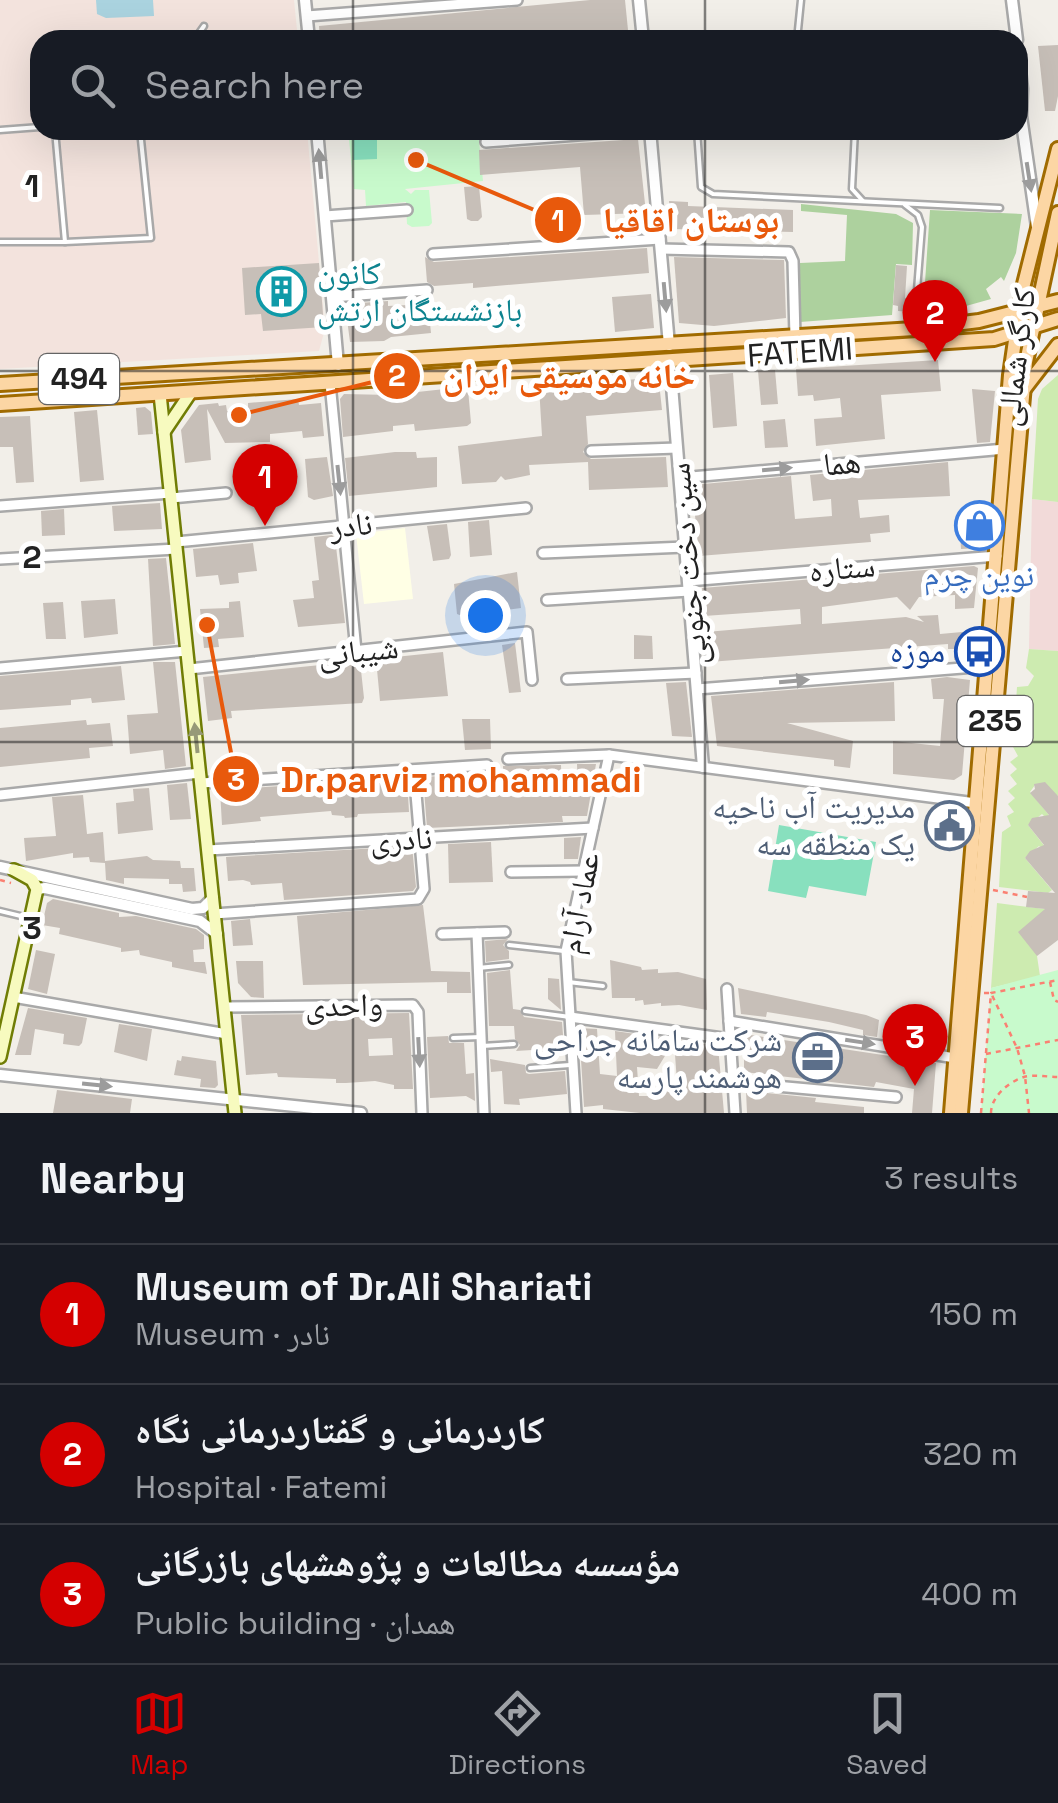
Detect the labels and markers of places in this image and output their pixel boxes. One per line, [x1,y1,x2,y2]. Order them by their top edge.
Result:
callout: بوستان اقاقیا [533,188,799,253]
place label: کانون بازنشستگان ارتش [317,253,522,330]
building icon: کانون بازنشستگان ارتش [256,265,308,317]
pin: 2 [902,280,968,362]
callout: خانه موسیقی ایران [372,343,715,408]
pin: 1 [232,444,298,526]
shop icon: نوین چرم [953,499,1005,551]
place label: نوین چرم [924,555,1034,596]
bus stop icon: موزه [954,625,1006,677]
place label: موزه [890,631,945,671]
callout: Dr.parviz mohammadi [211,747,662,812]
place label: مدیریت آب ناحیه یک منطقه سه [712,787,915,864]
public building icon: مدیریت آب ناحیه یک منطقه سه [924,799,976,851]
pin: 3 [882,1004,948,1086]
place label: شرکت سامانه جراحی هوشمند پارسه [534,1020,782,1097]
office icon: شرکت سامانه جراحی هوشمند پارسه [791,1032,843,1084]

